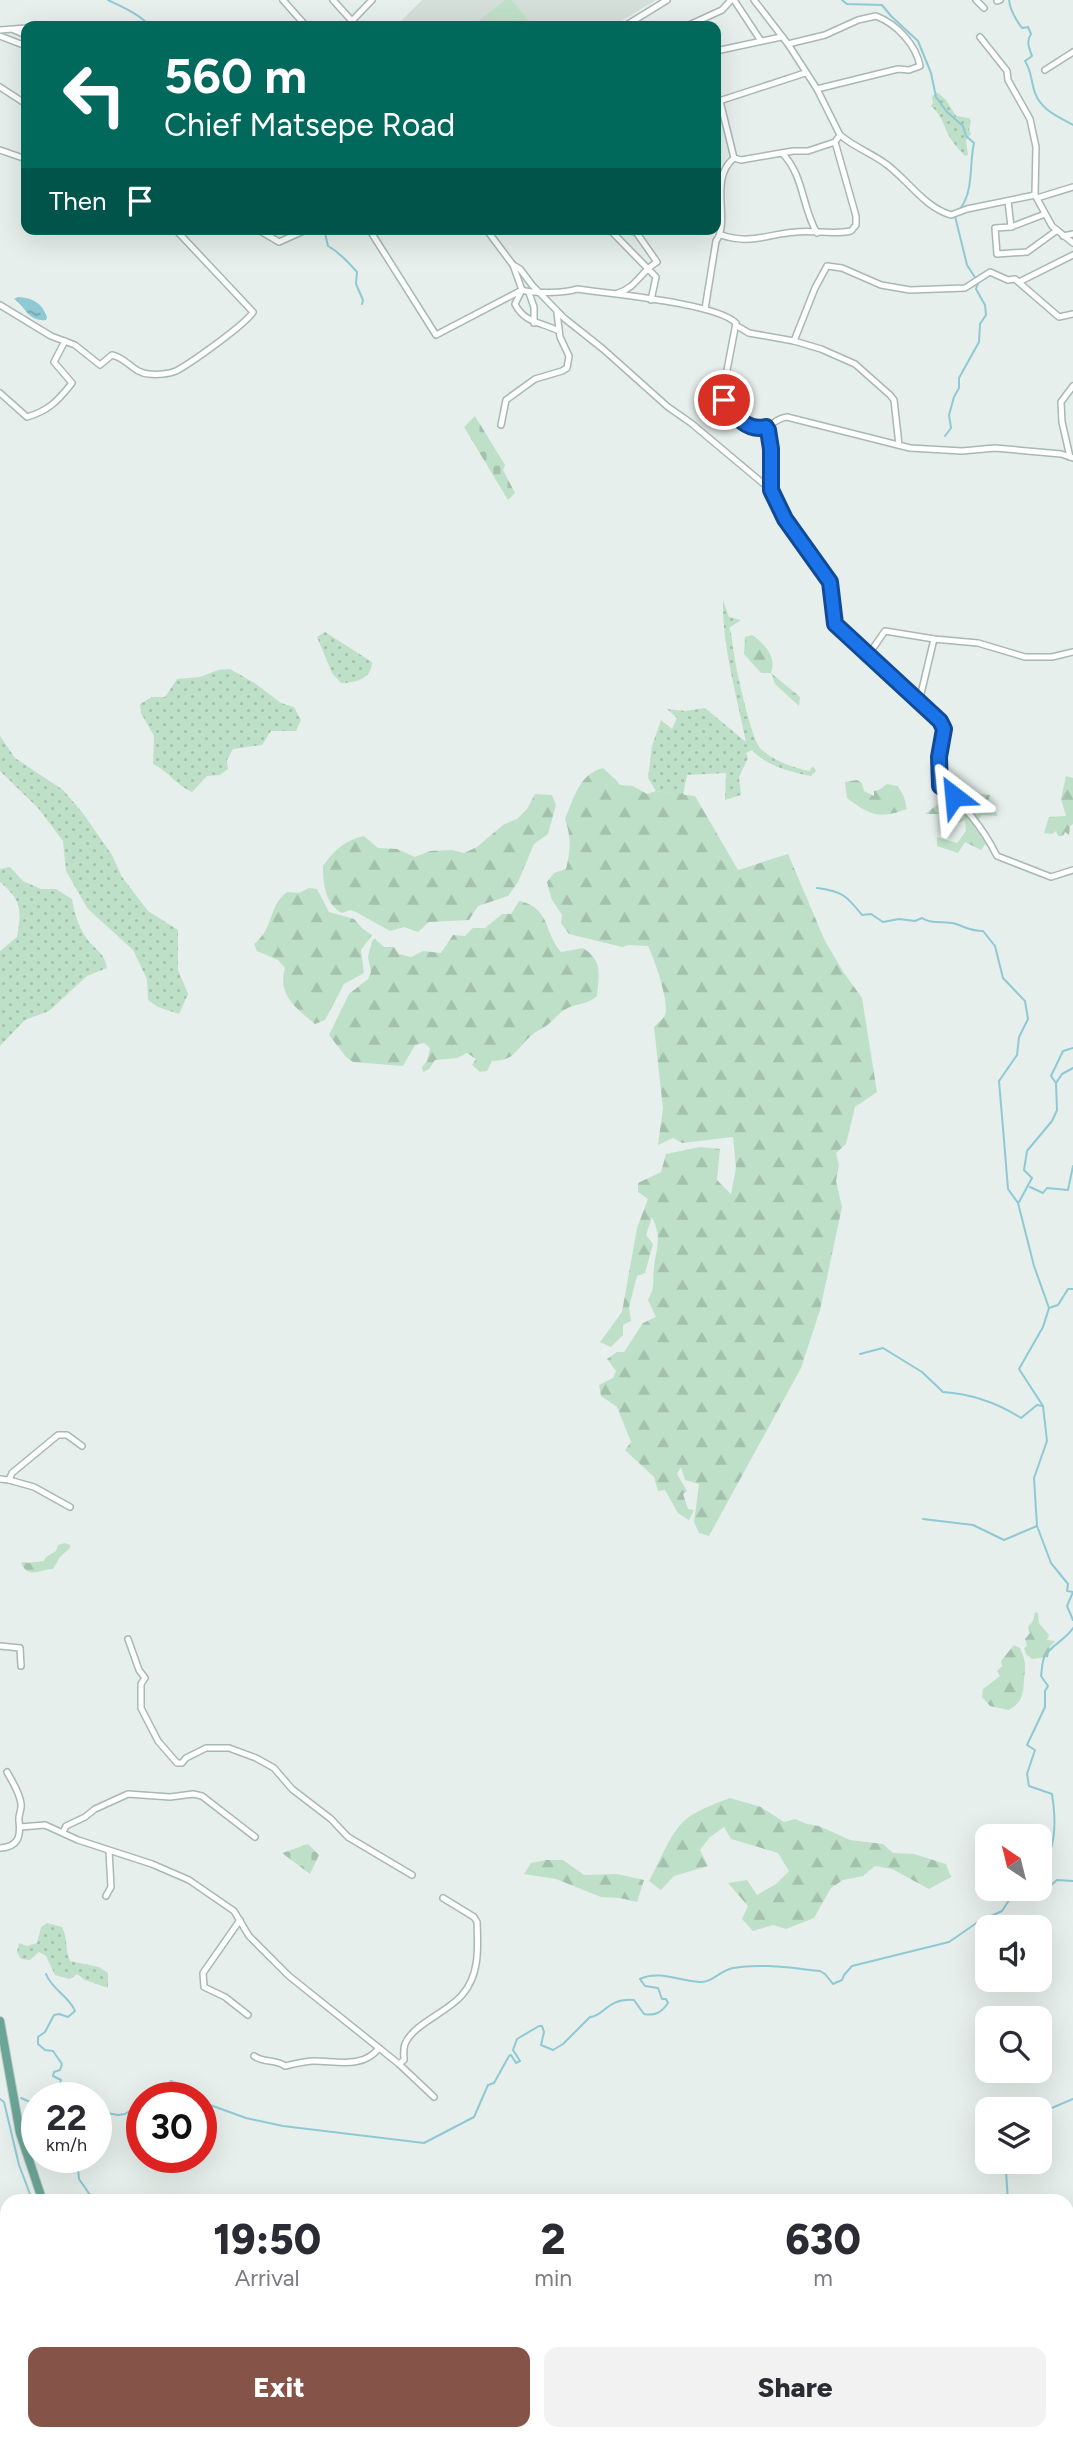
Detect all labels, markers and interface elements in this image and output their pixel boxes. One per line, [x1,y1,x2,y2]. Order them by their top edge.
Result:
text: 560 m [164,46,307,105]
icon: left [49,49,140,140]
text: Chief Matsepe Road [164,106,455,144]
icon: arrive [121,182,159,220]
text: Then [49,185,107,217]
pin [694,370,754,430]
icon: arrive [705,381,743,419]
position arrow [917,759,991,833]
north arrow [975,1824,1052,1900]
map controls [975,1824,1052,2174]
button: sound [975,1915,1052,1992]
button: search [975,2006,1052,2083]
speed limit sign: 30 [126,2082,217,2173]
text: 22 [46,2097,87,2139]
button: layers [975,2097,1052,2174]
text: km/h [46,2134,87,2156]
text: 19:50 [213,2214,321,2265]
text: 2 [541,2214,566,2265]
text: 630 [785,2214,861,2265]
text: Arrival [235,2264,300,2292]
text: min [534,2264,572,2292]
text: m [813,2264,833,2292]
button: Exit [28,2347,530,2427]
button: Share [544,2347,1046,2427]

